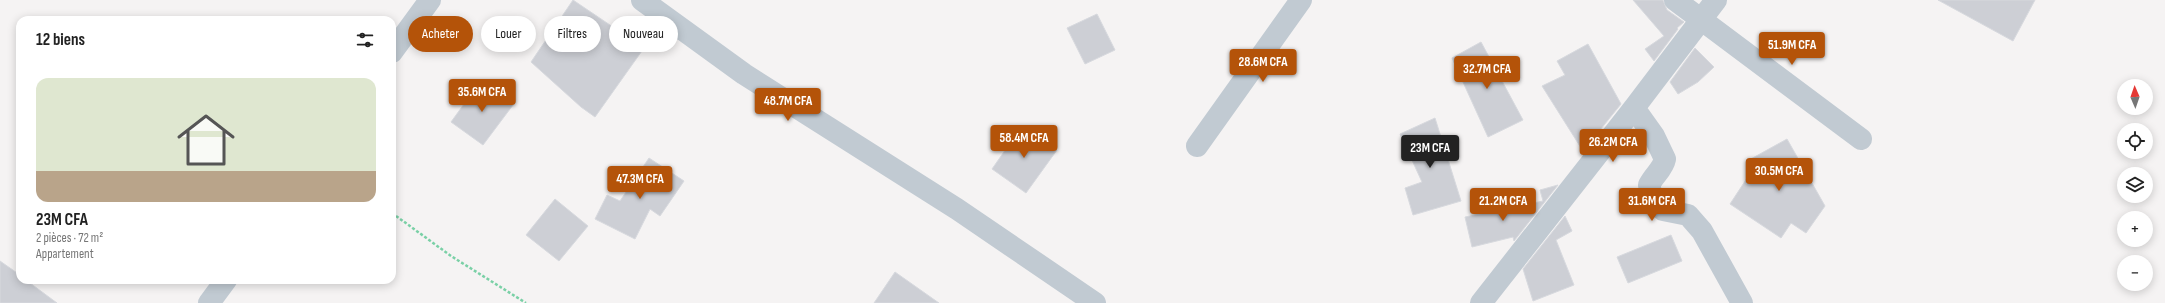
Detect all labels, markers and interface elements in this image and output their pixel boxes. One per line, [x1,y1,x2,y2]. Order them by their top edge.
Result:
chip: Acheter [408,16,473,52]
chip: Louer [481,16,536,52]
chip: Filtres [544,16,601,52]
chip: Nouveau [609,16,678,52]
icon: filters [354,29,376,51]
text: 12 biens [36,30,85,50]
pin: 51.9M CFA [1746,32,1838,66]
text: 51.9M CFA [1768,37,1816,53]
pin: 28.6M CFA [1217,49,1309,83]
text: 28.6M CFA [1239,54,1287,70]
pin: 32.7M CFA [1441,56,1533,90]
text: 32.7M CFA [1463,61,1511,77]
pin: 35.6M CFA [436,79,528,113]
north arrow [2117,79,2153,115]
map controls [2117,79,2153,291]
text: 35.6M CFA [458,84,506,100]
pin: 48.7M CFA [742,88,834,122]
text: 48.7M CFA [764,93,812,109]
icon: home [170,104,242,176]
button: locate [2117,123,2153,159]
pin: 58.4M CFA [978,125,1070,159]
pin: 26.2M CFA [1567,129,1659,163]
text: 58.4M CFA [999,130,1049,146]
text: 26.2M CFA [1589,134,1637,150]
pin: 23M CFA [1393,135,1467,169]
text: 23M CFA [1410,140,1450,156]
pin: 30.5M CFA [1733,158,1825,192]
text: 30.5M CFA [1755,163,1803,179]
pin: 47.3M CFA [594,166,686,200]
button: layers [2117,167,2153,203]
text: 47.3M CFA [616,171,664,187]
pin: 21.2M CFA [1457,188,1549,222]
pin: 31.6M CFA [1606,188,1698,222]
text: 21.2M CFA [1479,193,1527,209]
text: 31.6M CFA [1628,193,1676,209]
text: 23M CFA [36,210,88,230]
button: + [2117,211,2153,247]
text: 2 pièces · 72 m² [36,230,103,246]
text: Appartement [36,246,94,262]
button: − [2117,255,2153,291]

